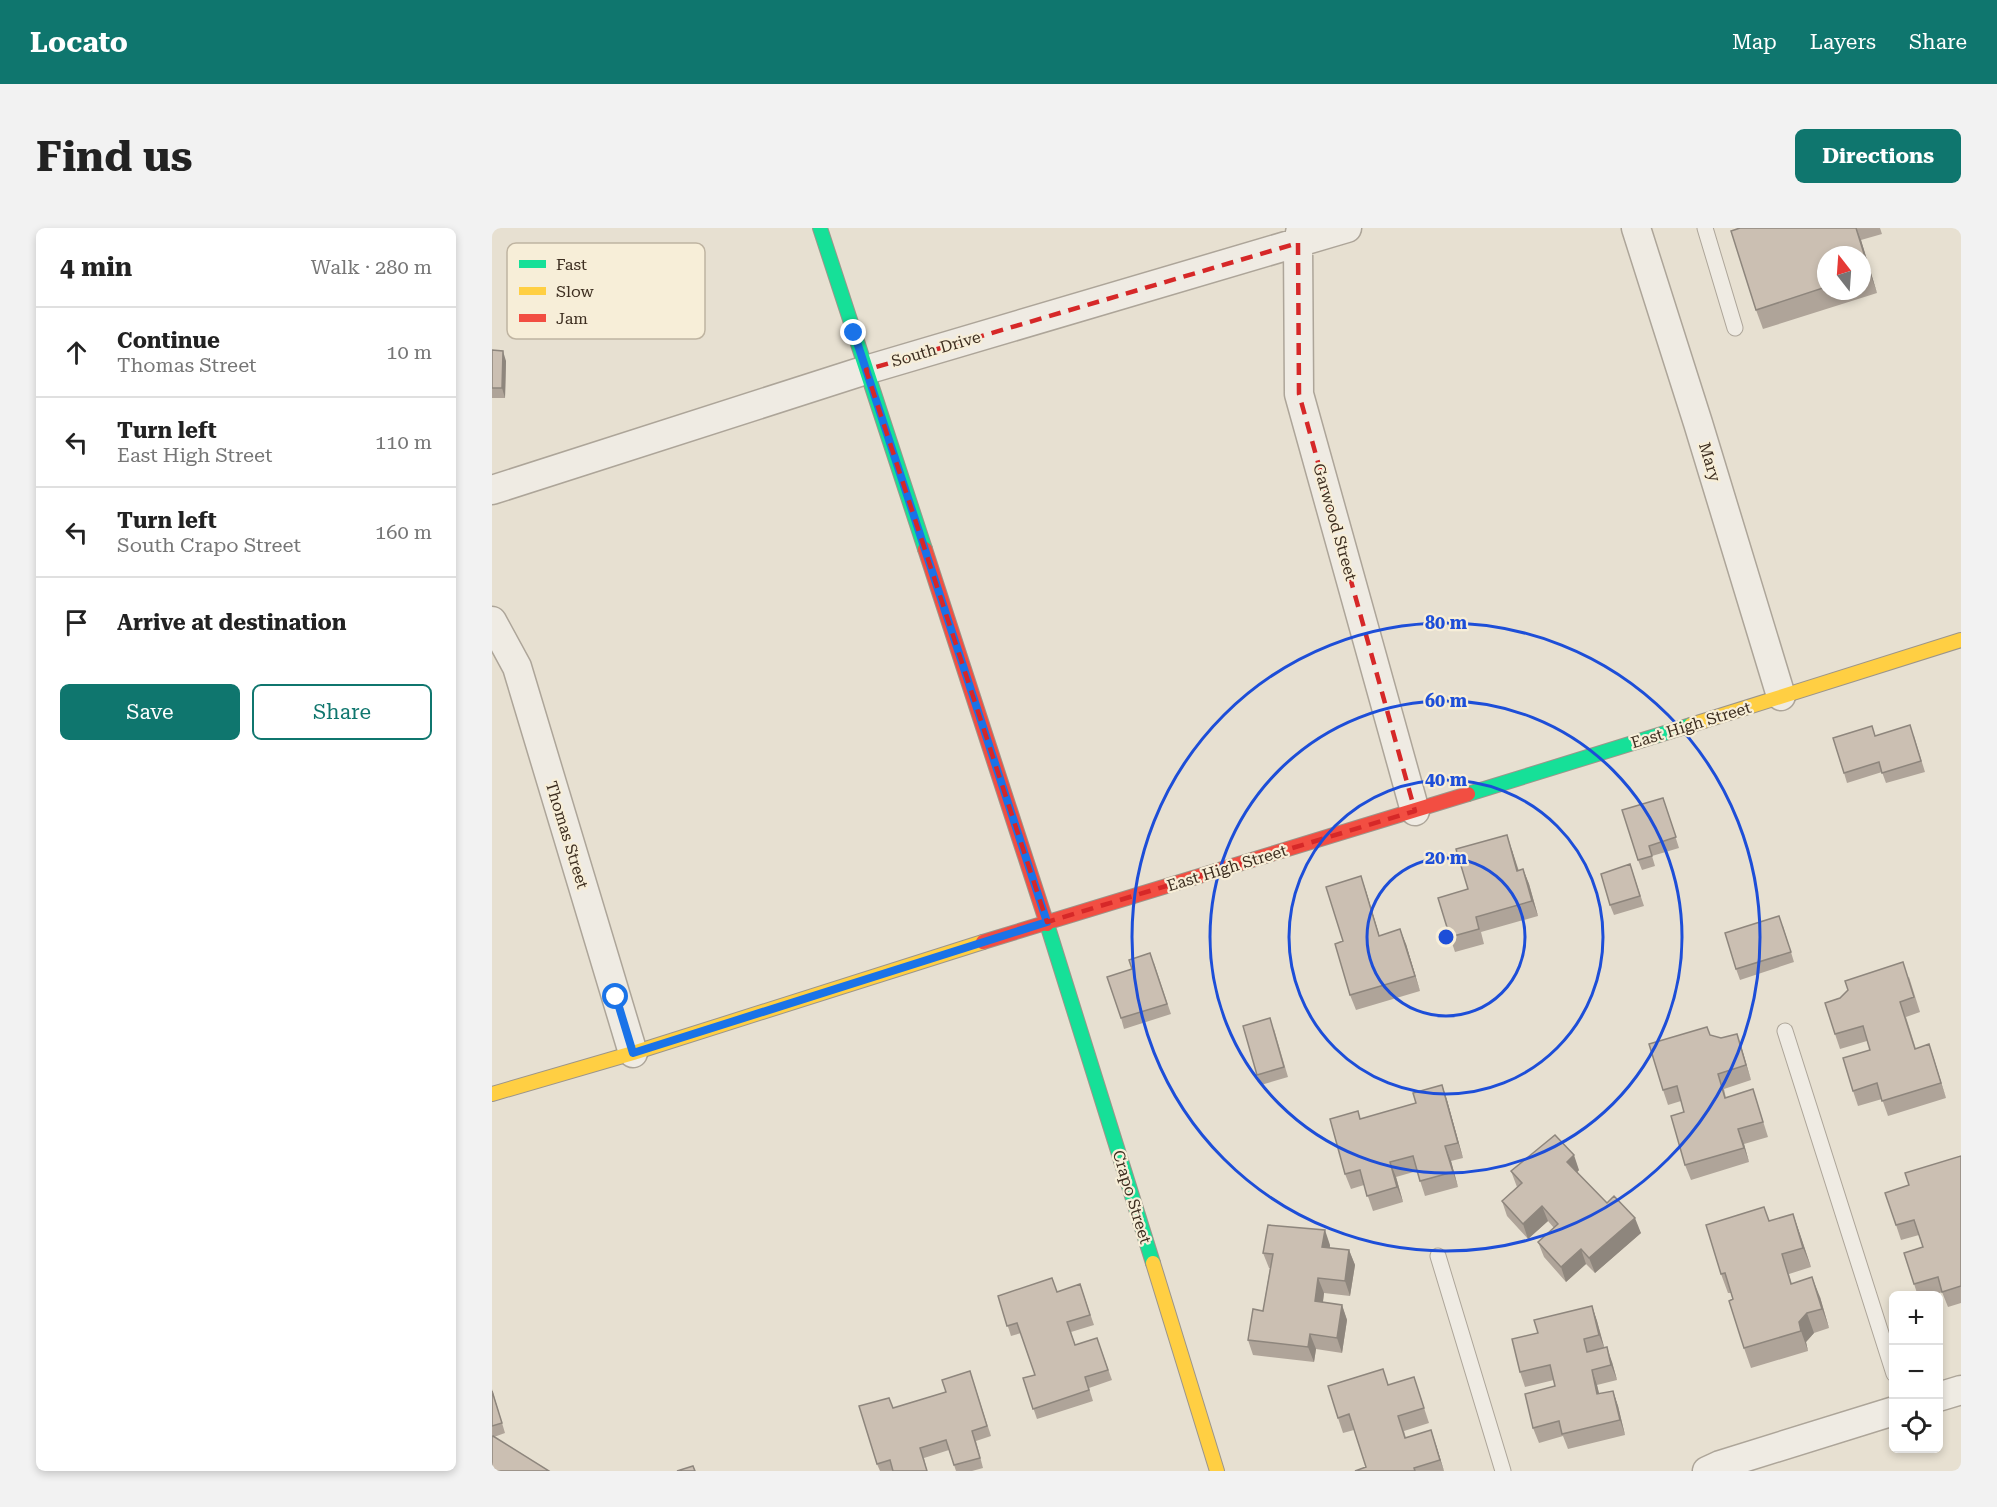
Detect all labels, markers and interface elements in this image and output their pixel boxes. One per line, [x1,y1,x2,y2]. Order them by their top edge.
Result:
text: Locato [30,26,128,59]
text: Map [1732,30,1777,54]
text: Layers [1810,30,1876,54]
text: Share [1909,30,1967,54]
button: Directions [1795,129,1961,183]
text: Find us [36,132,193,181]
legend [507,243,705,339]
north arrow [1817,246,1871,300]
text: 4 min [60,252,132,282]
text: Walk · 280 m [311,255,432,279]
text: Fast [556,255,587,274]
text: Slow [556,282,594,301]
text: Jam [556,309,588,328]
route end [840,319,866,345]
street label: South Drive [889,327,983,371]
text: Continue [117,328,220,353]
icon: ahead [60,336,93,369]
text: 10 m [386,340,432,364]
text: Thomas Street [117,353,257,377]
text: Turn left [117,418,217,443]
icon: left [60,426,93,459]
text: 110 m [375,430,432,454]
street label: Mary [1695,440,1725,484]
text: East High Street [117,443,273,467]
street label: Garwood Street [1309,461,1361,583]
text: Turn left [117,508,217,533]
icon: left [60,516,93,549]
text: 160 m [375,520,432,544]
text: South Crapo Street [117,533,301,557]
icon: arrive [60,606,93,639]
text: Arrive at destination [117,610,346,635]
text: 80 m [1425,612,1468,633]
button: Save [60,684,240,740]
button: Share [252,684,432,740]
text: 60 m [1425,690,1468,711]
street label: East High Street [1629,698,1753,752]
text: 40 m [1425,769,1468,790]
street label: Thomas Street [542,779,592,891]
street label: East High Street [1165,841,1289,895]
text: 20 m [1425,847,1468,868]
centre of rings [1436,927,1456,947]
route start [602,983,628,1009]
street label: Crapo Street [1109,1148,1155,1246]
map controls [1889,1291,1943,1453]
button: + [1889,1291,1943,1345]
button: − [1889,1345,1943,1399]
button: locate [1889,1399,1943,1453]

